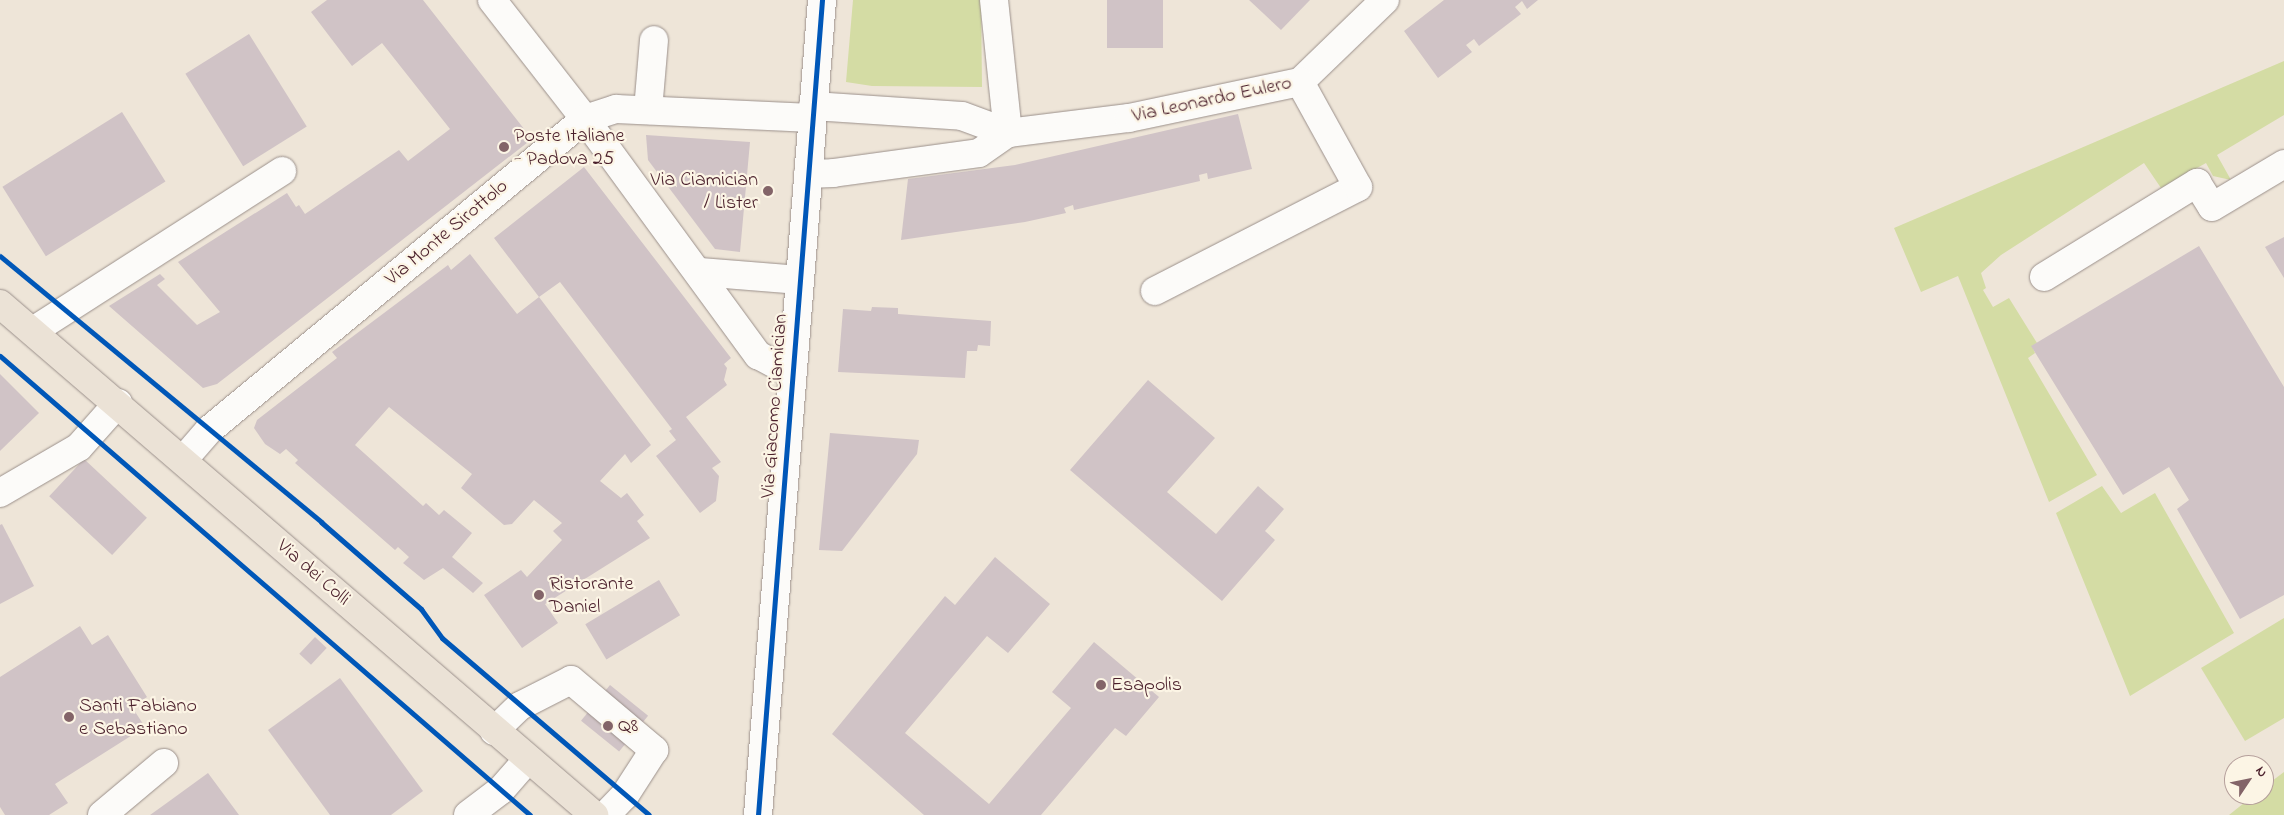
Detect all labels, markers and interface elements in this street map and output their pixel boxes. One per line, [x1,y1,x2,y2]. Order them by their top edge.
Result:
street label: Via Leonardo Eulero [1130,71,1294,129]
place label: Poste Italiane - Padova 25 [514,124,624,171]
marker: Poste Italiane - Padova 25 [498,141,510,153]
place label: Via Ciamician / Lister [651,168,758,215]
street label: Via Monte Sirottolo [381,175,513,291]
marker: Via Ciamician / Lister [762,185,774,197]
street label: Via Giacomo Ciamician [757,313,793,499]
street label: Via dei Colli [271,535,355,611]
place label: Ristorante Daniel [549,572,633,619]
marker: Ristorante Daniel [533,589,545,601]
place label: Esapolis [1111,673,1182,697]
marker: Esapolis [1095,679,1107,691]
place label: Santi Fabiano e Sebastiano [79,694,197,741]
marker: Santi Fabiano e Sebastiano [63,711,75,723]
place label: Q8 [618,714,638,738]
marker: Q8 [602,720,614,732]
north arrow [2224,755,2274,805]
text: N [2250,762,2272,782]

